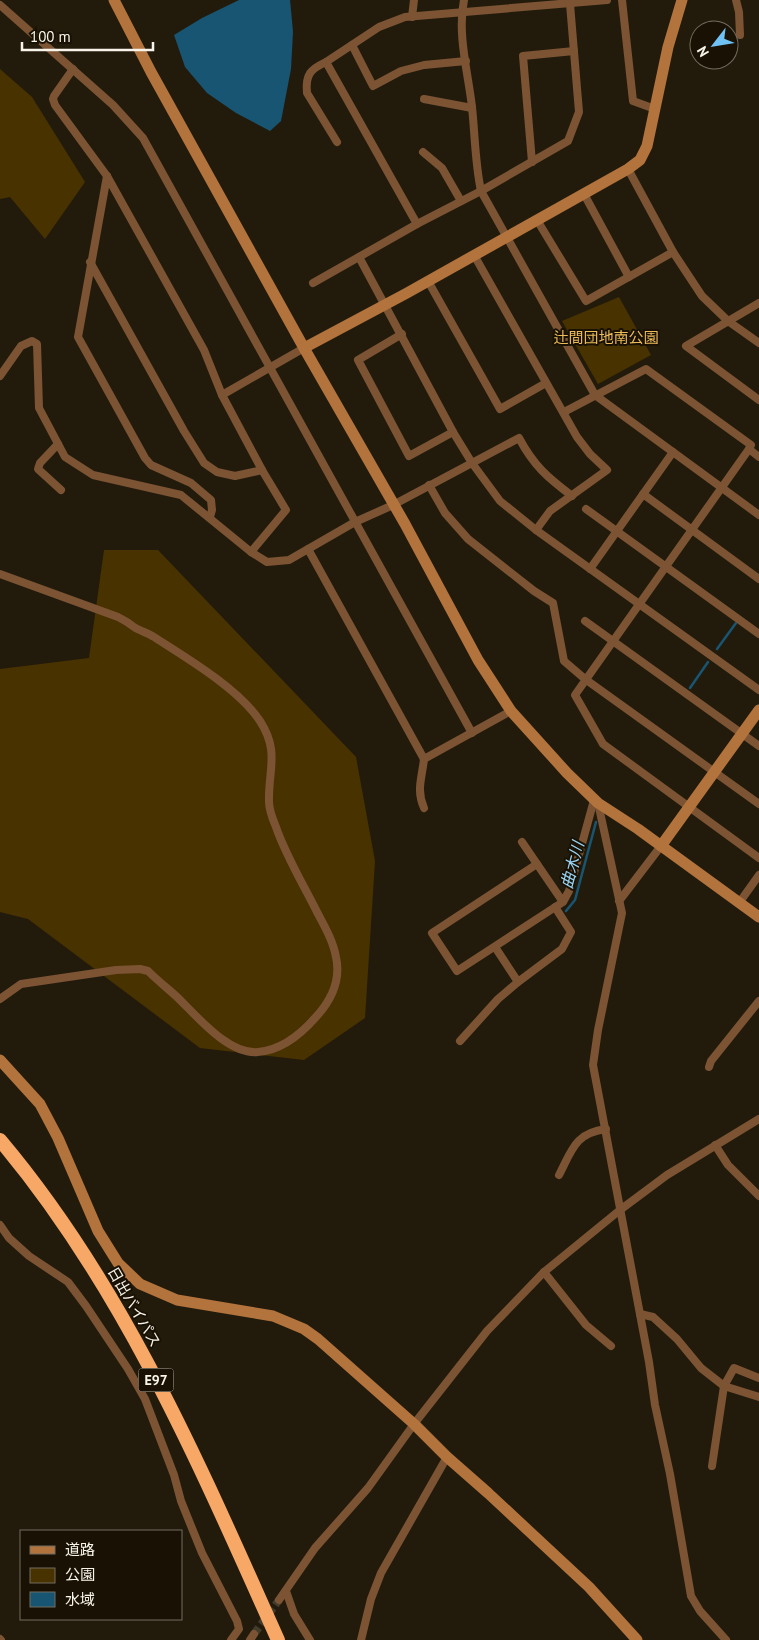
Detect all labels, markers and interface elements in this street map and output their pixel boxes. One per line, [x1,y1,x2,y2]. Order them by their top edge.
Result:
scale bar [22,20,154,52]
north arrow [689,20,739,70]
text: 100 m [30,27,71,46]
text: N [693,43,713,60]
park label: 辻間団地南公園 [553,328,659,347]
water label: 曲木川 [556,837,588,891]
street label: 日出バイパス [104,1263,165,1350]
road number: E97 [138,1368,174,1392]
legend [20,1530,182,1620]
text: 道路 [65,1540,95,1559]
text: 公園 [65,1565,95,1584]
text: 水域 [65,1590,95,1609]

